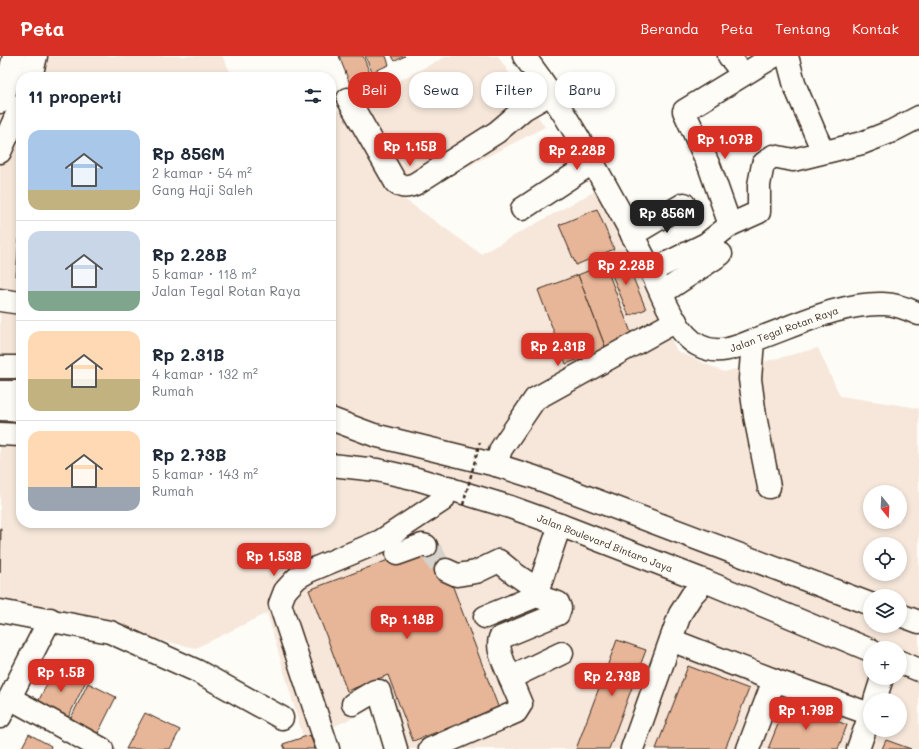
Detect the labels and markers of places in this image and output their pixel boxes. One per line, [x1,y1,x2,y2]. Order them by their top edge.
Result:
pin: Rp 1.07B [684,126,766,160]
pin: Rp 1.15B [369,133,451,167]
pin: Rp 2.28B [536,137,618,171]
pin: Rp 856M [630,200,704,234]
pin: Rp 2.28B [585,252,667,286]
pin: Rp 2.31B [517,333,599,367]
pin: Rp 1.53B [233,543,315,577]
pin: Rp 1.18B [366,606,448,640]
pin: Rp 1.5B [24,659,98,693]
pin: Rp 2.73B [571,663,653,697]
pin: Rp 1.79B [765,697,847,731]

